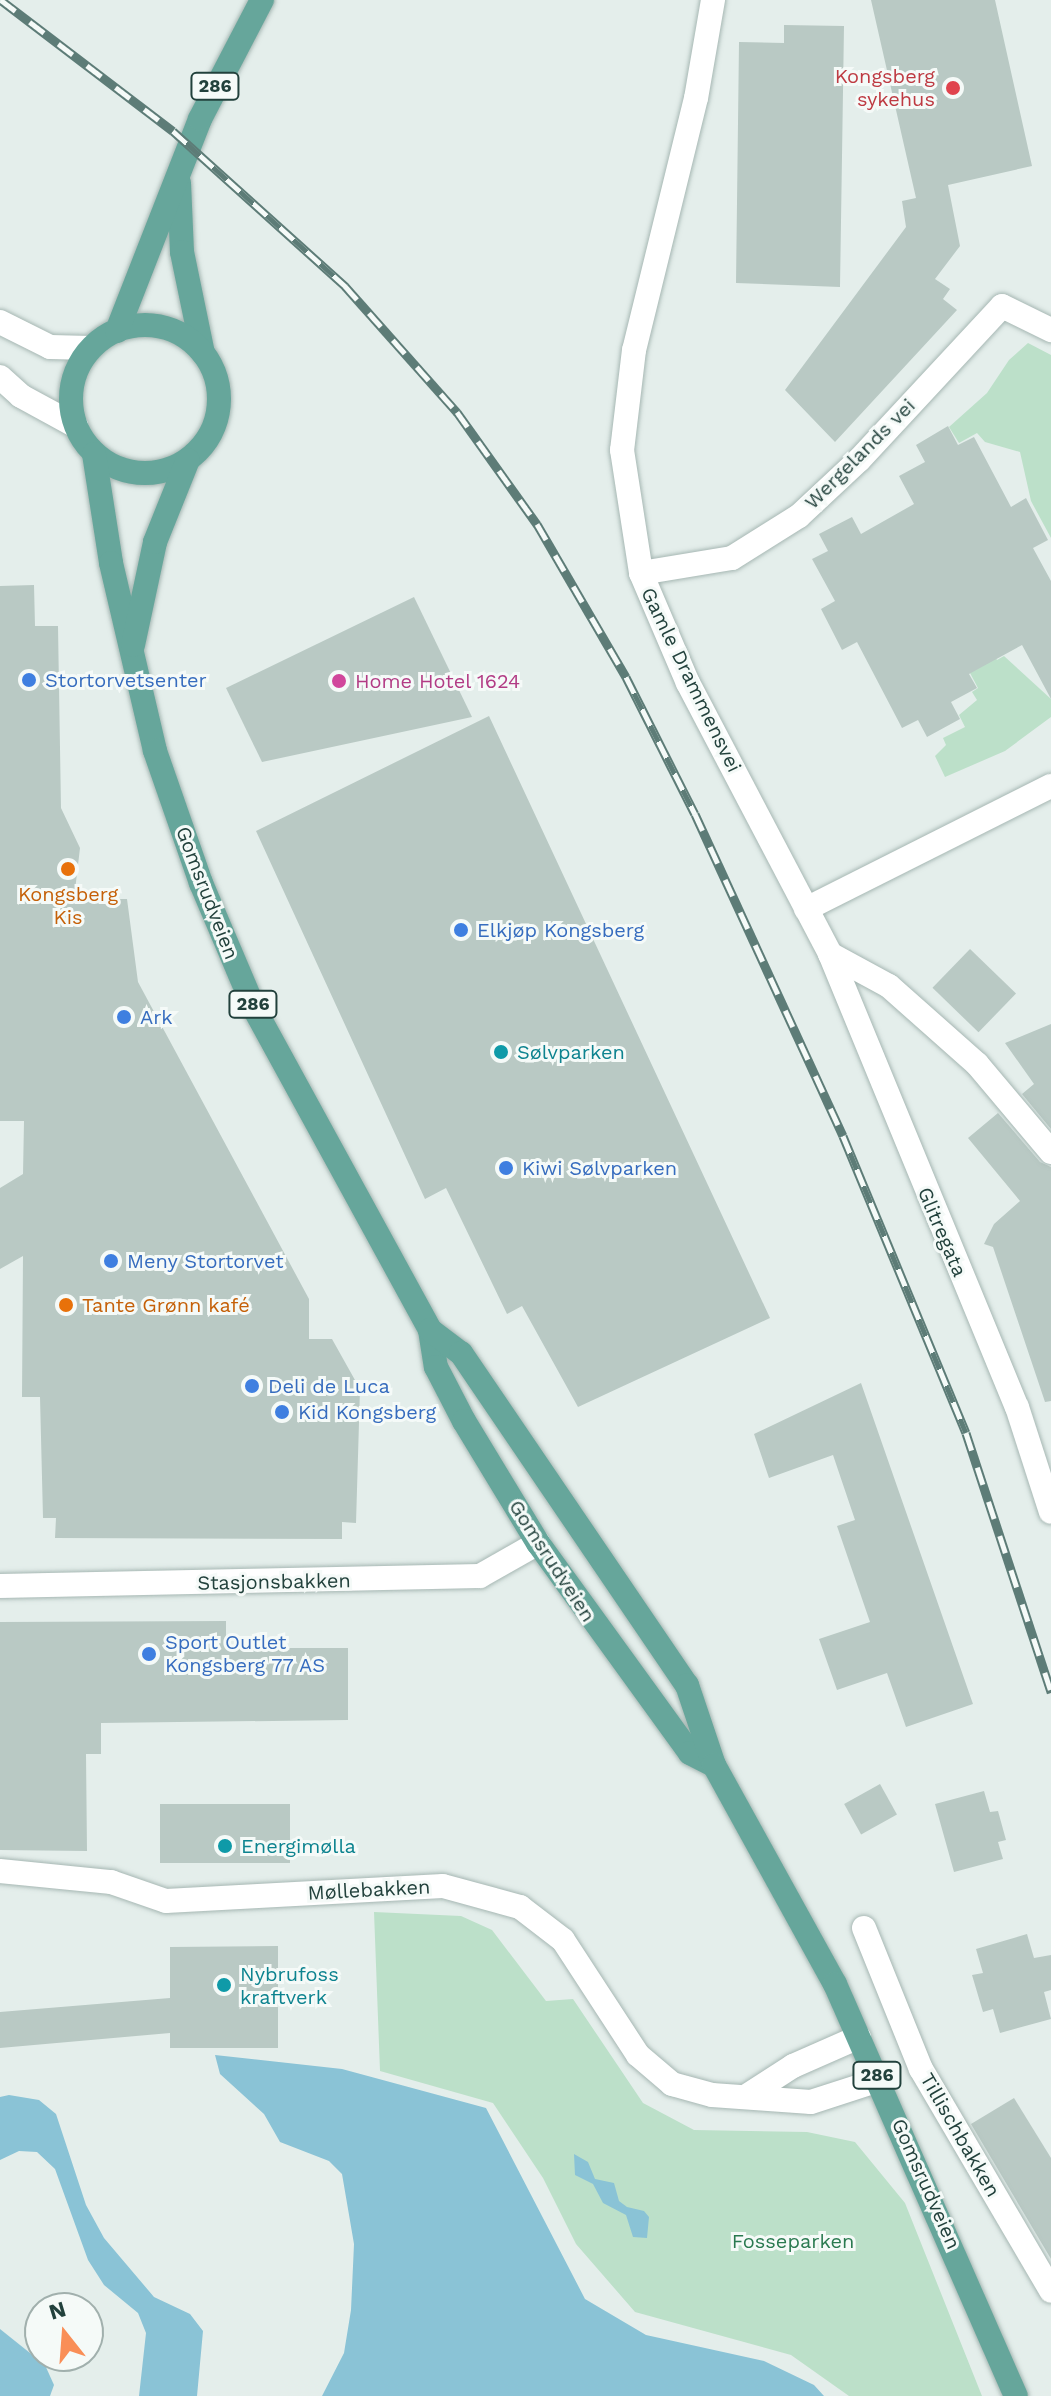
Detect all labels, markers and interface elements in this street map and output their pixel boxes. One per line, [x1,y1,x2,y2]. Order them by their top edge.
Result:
place label: Kongsberg sykehus [835,64,935,111]
road number: 286 [189,72,241,100]
marker: Kongsberg sykehus [942,77,964,99]
street label: Wergelands vei [800,394,920,514]
street label: Gamle Drammensvei [636,584,746,776]
place label: Stortorvetsenter [45,668,207,692]
place label: Home Hotel 1624 [355,669,521,693]
marker: Stortorvetsenter [20,671,38,689]
marker: Home Hotel 1624 [330,672,348,690]
street label: Gomsrudveien [171,823,243,963]
marker: Kongsberg Kis [59,860,77,878]
place label: Kongsberg Kis [18,882,118,929]
place label: Elkjøp Kongsberg [477,918,644,942]
marker: Elkjøp Kongsberg [452,921,470,939]
road number: 286 [227,990,279,1018]
place label: Ark [140,1005,173,1029]
marker: Ark [115,1008,133,1026]
place label: Sølvparken [517,1040,625,1064]
marker: Sølvparken [492,1043,510,1061]
place label: Kiwi Sølvparken [522,1156,677,1180]
marker: Kiwi Sølvparken [497,1159,515,1177]
street label: Glitregata [912,1184,972,1280]
place label: Meny Stortorvet [127,1249,284,1273]
marker: Meny Stortorvet [102,1252,120,1270]
place label: Tante Grønn kafé [82,1293,250,1317]
marker: Tante Grønn kafé [57,1296,75,1314]
place label: Deli de Luca [268,1374,390,1398]
marker: Deli de Luca [243,1377,261,1395]
place label: Kid Kongsberg [298,1400,436,1424]
marker: Kid Kongsberg [273,1403,291,1421]
street label: Gomsrudveien [504,1496,600,1626]
street label: Stasjonsbakken [197,1569,351,1595]
place label: Sport Outlet Kongsberg 77 AS [165,1630,327,1677]
marker: Sport Outlet Kongsberg 77 AS [140,1645,158,1663]
place label: Energimølla [241,1834,356,1858]
marker: Energimølla [216,1837,234,1855]
street label: Møllebakken [307,1875,431,1905]
place label: Nybrufoss kraftverk [240,1962,339,2009]
marker: Nybrufoss kraftverk [215,1976,233,1994]
road number: 286 [851,2061,903,2089]
street label: Tillischbakken [915,2069,1005,2201]
street label: Gomsrudveien [887,2115,965,2253]
park label: Fosseparken [732,2229,854,2253]
north arrow [24,2292,104,2372]
text: N [46,2296,69,2325]

